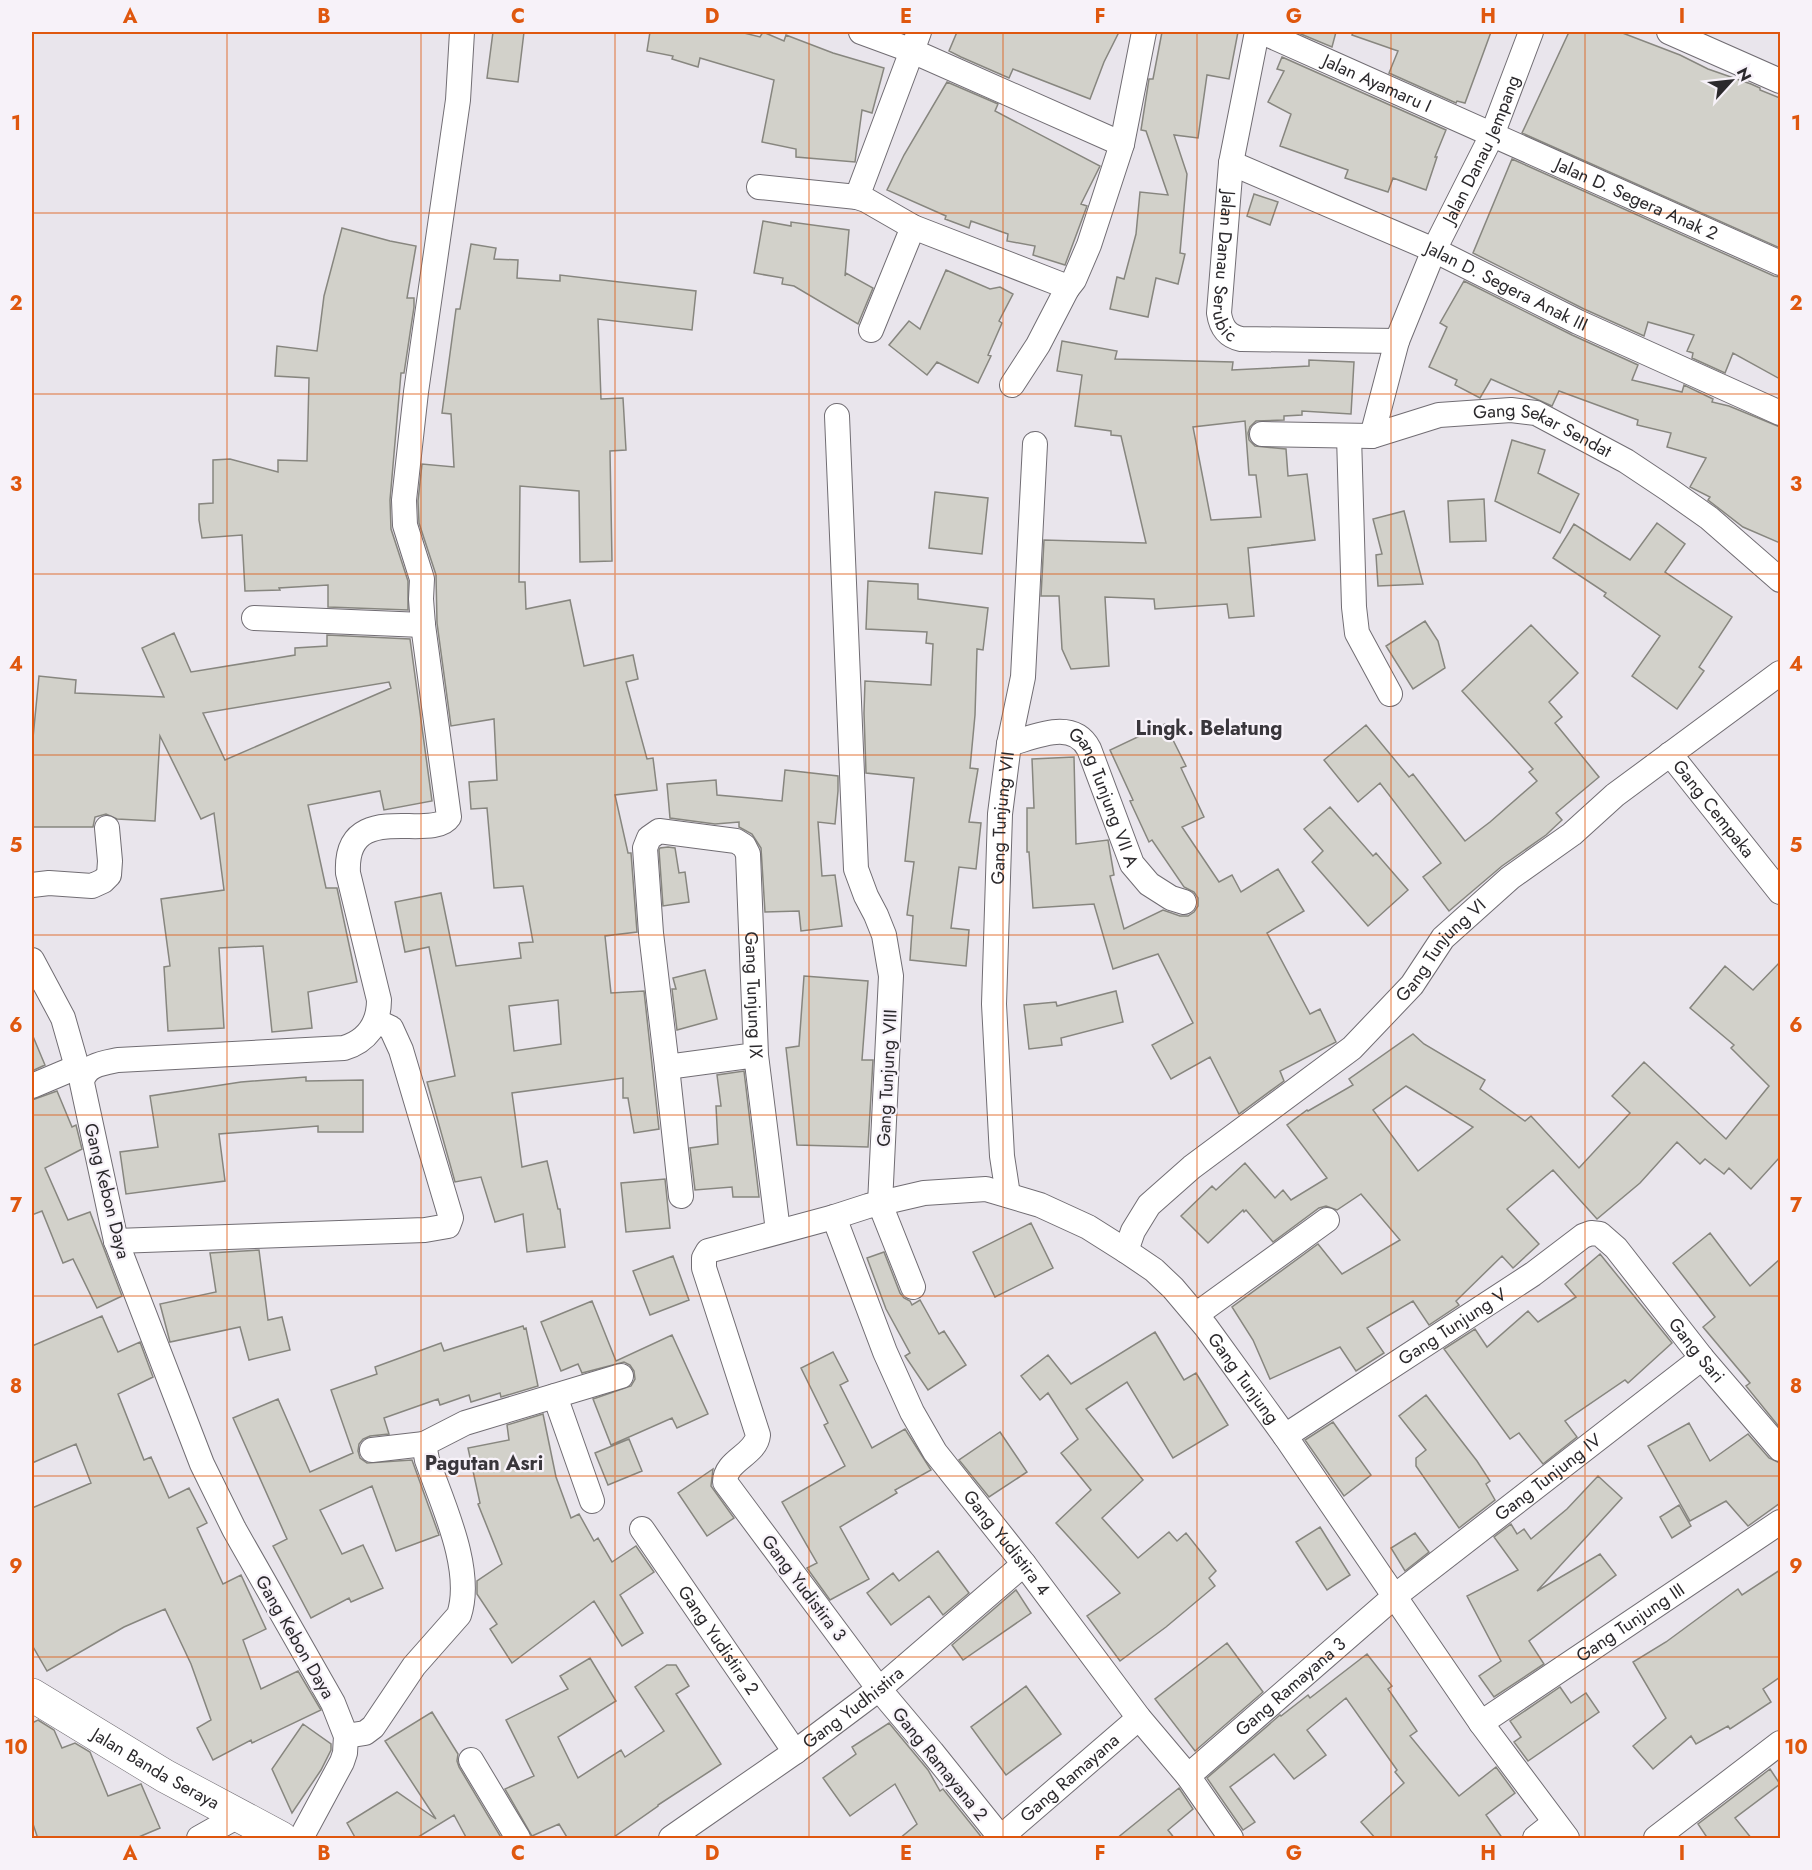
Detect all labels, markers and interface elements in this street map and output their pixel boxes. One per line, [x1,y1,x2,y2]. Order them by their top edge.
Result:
text: A [122,2,138,31]
text: B [317,2,331,31]
text: C [511,2,525,31]
text: D [705,2,719,31]
text: E [900,2,912,31]
text: F [1094,2,1106,31]
text: G [1286,2,1302,31]
text: H [1480,2,1496,31]
text: I [1679,2,1685,31]
street label: Jalan Ayamaru I [1317,47,1436,119]
north arrow [1701,51,1761,111]
text: N [1731,64,1757,85]
street label: Jalan Danau Jempang [1435,71,1527,230]
text: 1 [11,109,21,138]
text: 1 [1791,109,1801,138]
street label: Jalan D. Segera Anak 2 [1549,151,1722,247]
street label: Jalan Danau Serubic [1206,188,1242,348]
street label: Jalan D. Segera Anak III [1419,234,1592,338]
text: 2 [9,289,23,318]
text: 2 [1789,289,1803,318]
street label: Gang Sekar Sendat [1472,397,1617,464]
text: 3 [10,470,22,499]
text: 3 [1790,470,1802,499]
text: 4 [9,650,23,679]
text: 4 [1789,650,1803,679]
district label: Lingk. Belatung [1136,714,1282,743]
street label: Gang Tunjung VII A [1064,721,1145,871]
street label: Gang Tunjung VII [985,750,1021,885]
street label: Gang Cempaka [1666,754,1761,863]
text: 5 [10,831,23,860]
text: 5 [1790,831,1803,860]
street label: Gang Tunjung VI [1389,893,1492,1008]
street label: Gang Tunjung IX [738,931,769,1059]
street label: Gang Tunjung VIII [870,1009,904,1147]
text: 6 [9,1011,23,1040]
text: 6 [1789,1011,1803,1040]
street label: Gang Kebon Daya [78,1120,136,1262]
text: 7 [10,1191,23,1220]
text: 7 [1790,1191,1803,1220]
street label: Gang Tunjung V [1393,1282,1512,1372]
street label: Gang Sari [1662,1312,1731,1389]
street label: Gang Tunjung [1201,1327,1285,1429]
text: 8 [10,1372,22,1401]
text: 8 [1790,1372,1802,1401]
street label: Gang Tunjung IV [1489,1427,1607,1527]
district label: Pagutan Asri [425,1449,543,1478]
street label: Gang Yudistira 4 [957,1484,1056,1601]
street label: Gang Yudistira 3 [755,1529,853,1647]
text: 9 [9,1552,23,1581]
text: 9 [1789,1552,1803,1581]
street label: Gang Kebon Daya [249,1570,341,1704]
street label: Gang Tunjung III [1571,1577,1690,1668]
street label: Gang Yudistira 2 [672,1580,765,1700]
street label: Gang Ramayana 3 [1230,1631,1352,1742]
street label: Gang Yudhistira [797,1660,909,1755]
street label: Gang Ramayana 2 [886,1702,994,1826]
street label: Jalan Banda Seraya [85,1720,224,1816]
street label: Gang Ramayana [1014,1728,1125,1828]
text: 10 [4,1733,28,1762]
text: 10 [1784,1733,1808,1762]
text: A [122,1839,138,1868]
text: B [317,1839,331,1868]
text: C [511,1839,525,1868]
text: D [705,1839,719,1868]
text: E [900,1839,912,1868]
text: F [1094,1839,1106,1868]
text: G [1286,1839,1302,1868]
text: H [1480,1839,1496,1868]
text: I [1679,1839,1685,1868]

